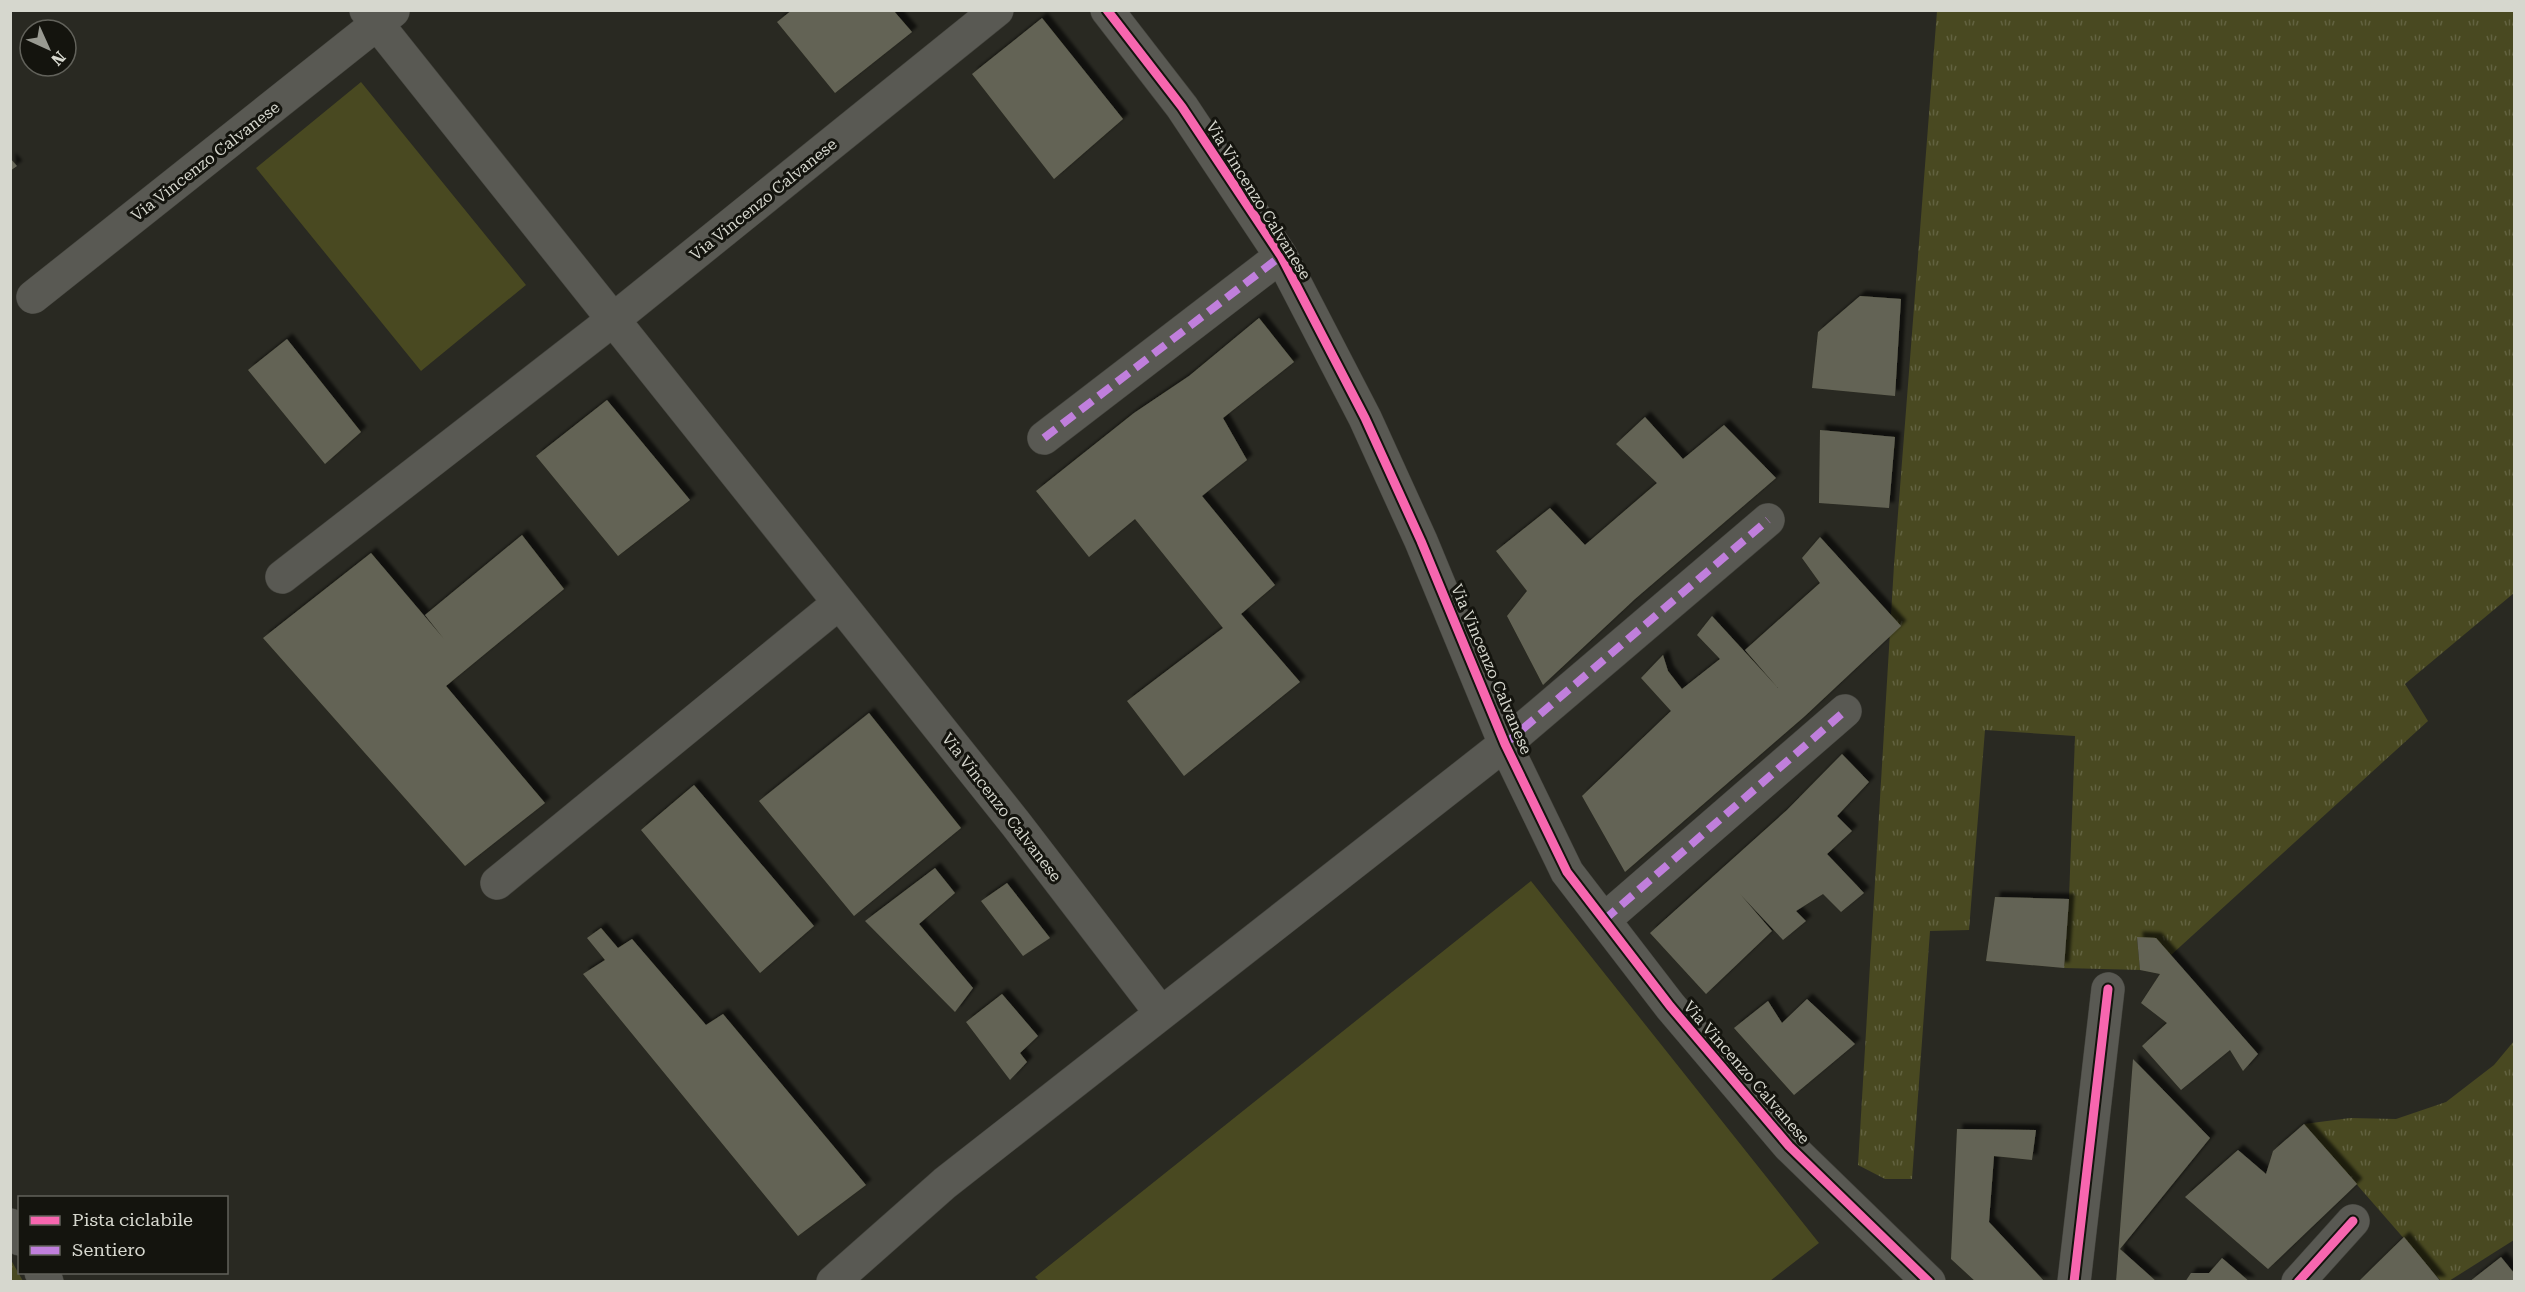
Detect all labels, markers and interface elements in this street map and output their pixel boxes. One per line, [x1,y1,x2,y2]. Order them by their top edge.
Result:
north arrow [18,18,78,78]
text: N [47,47,69,69]
street label: Via Vincenzo Calvanese [127,97,283,225]
street label: Via Vincenzo Calvanese [1202,118,1315,283]
street label: Via Vincenzo Calvanese [686,134,841,264]
street label: Via Vincenzo Calvanese [1447,581,1536,757]
street label: Via Vincenzo Calvanese [938,729,1066,885]
street label: Via Vincenzo Calvanese [1679,997,1814,1148]
legend [18,1196,228,1274]
text: Pista ciclabile [72,1209,193,1230]
text: Sentiero [72,1239,146,1260]

